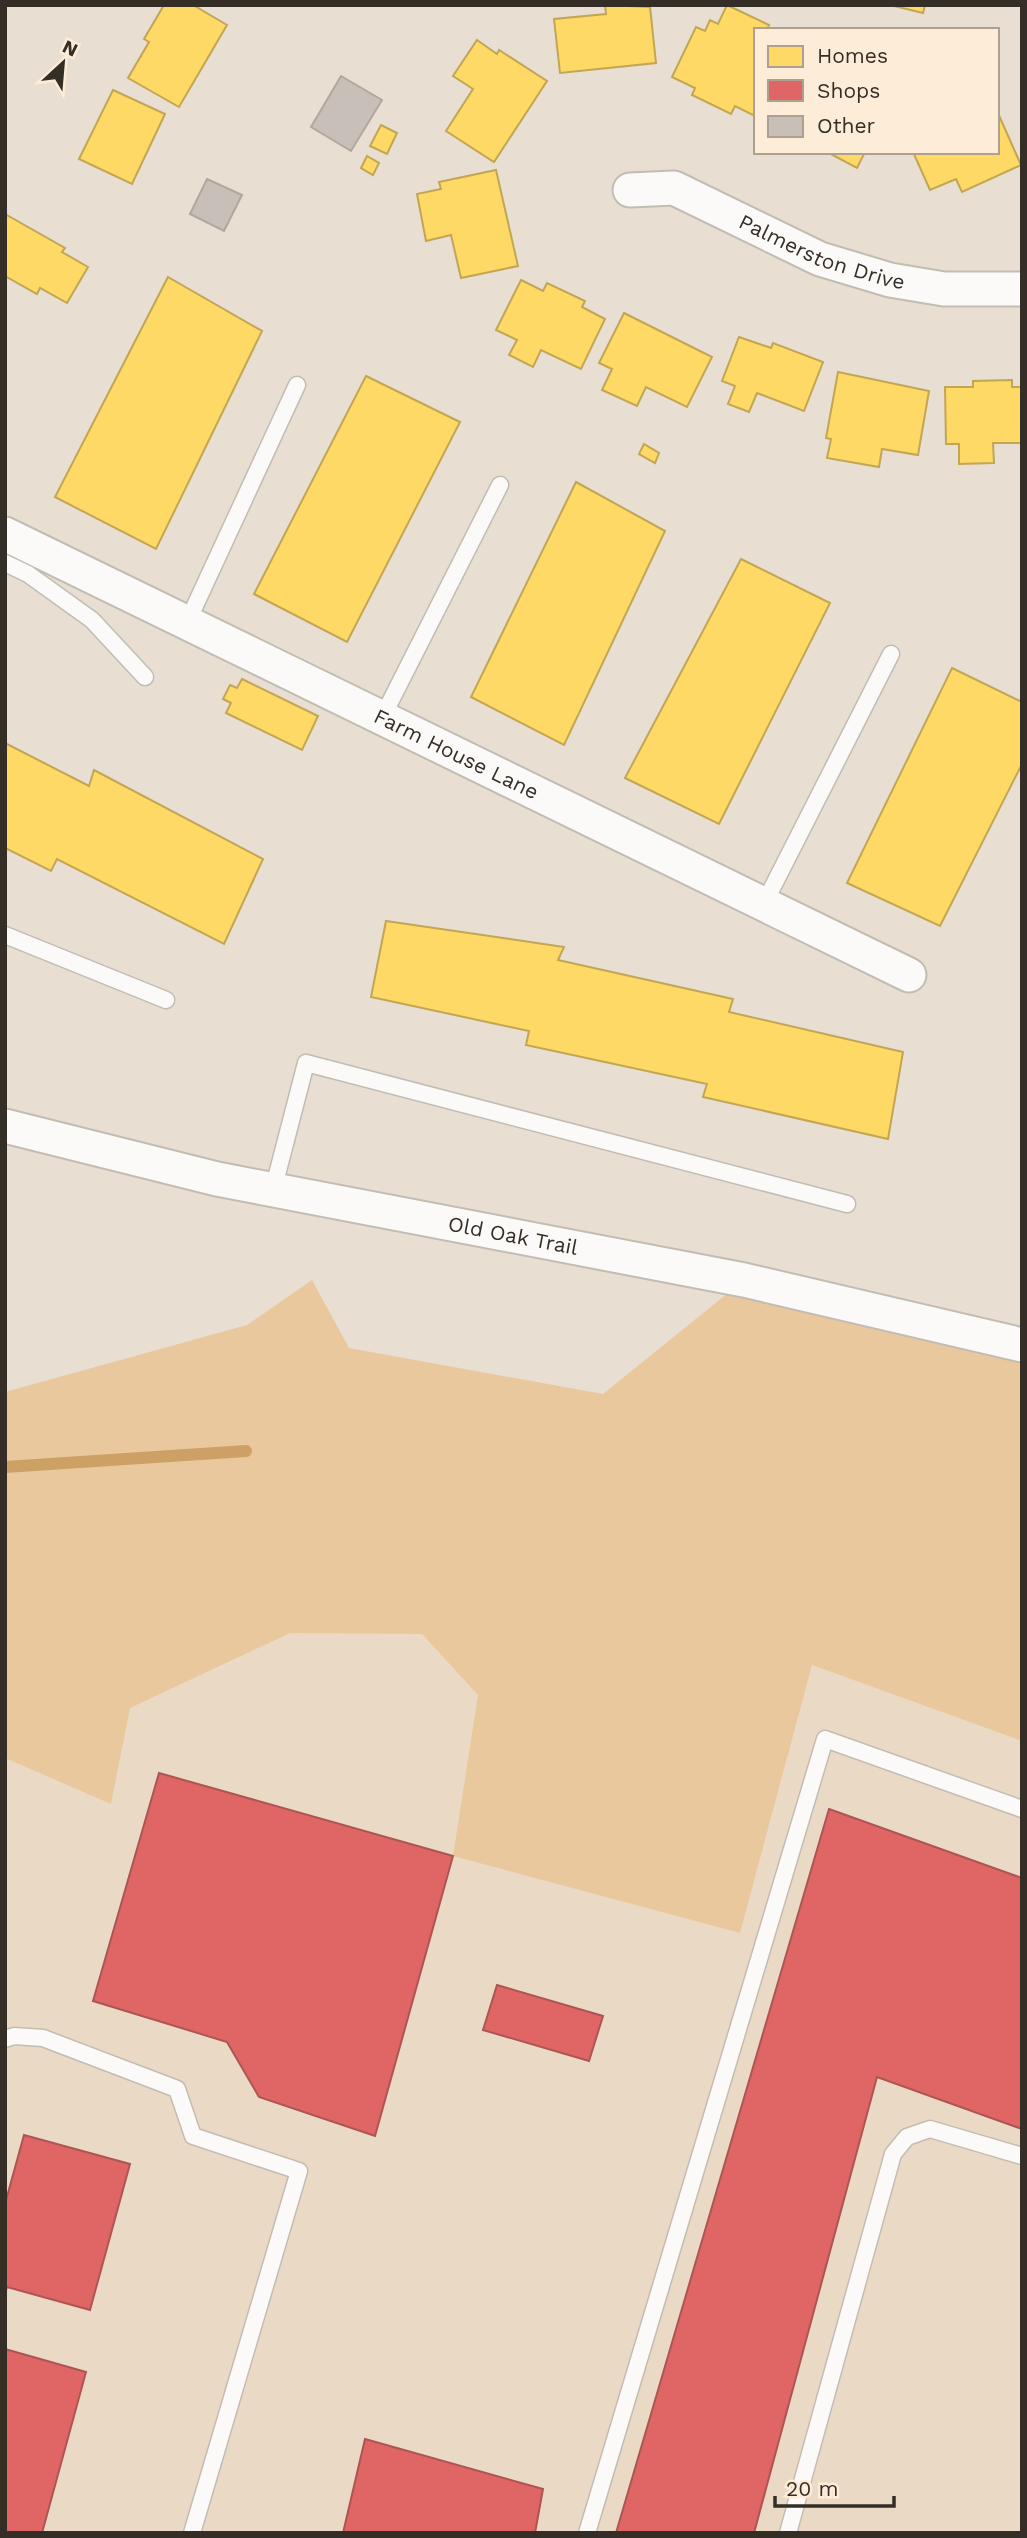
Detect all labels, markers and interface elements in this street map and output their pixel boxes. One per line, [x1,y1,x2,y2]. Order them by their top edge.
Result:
north arrow [28,28,98,98]
legend [754,28,999,154]
text: N [59,35,82,62]
text: Homes [817,43,888,68]
text: Shops [817,78,880,103]
text: Other [817,113,876,138]
street label: Palmerston Drive [735,209,907,294]
street label: Farm House Lane [370,703,543,804]
street label: Old Oak Trail [446,1211,581,1260]
scale bar [775,2464,894,2508]
text: 20 m [786,2476,838,2501]

